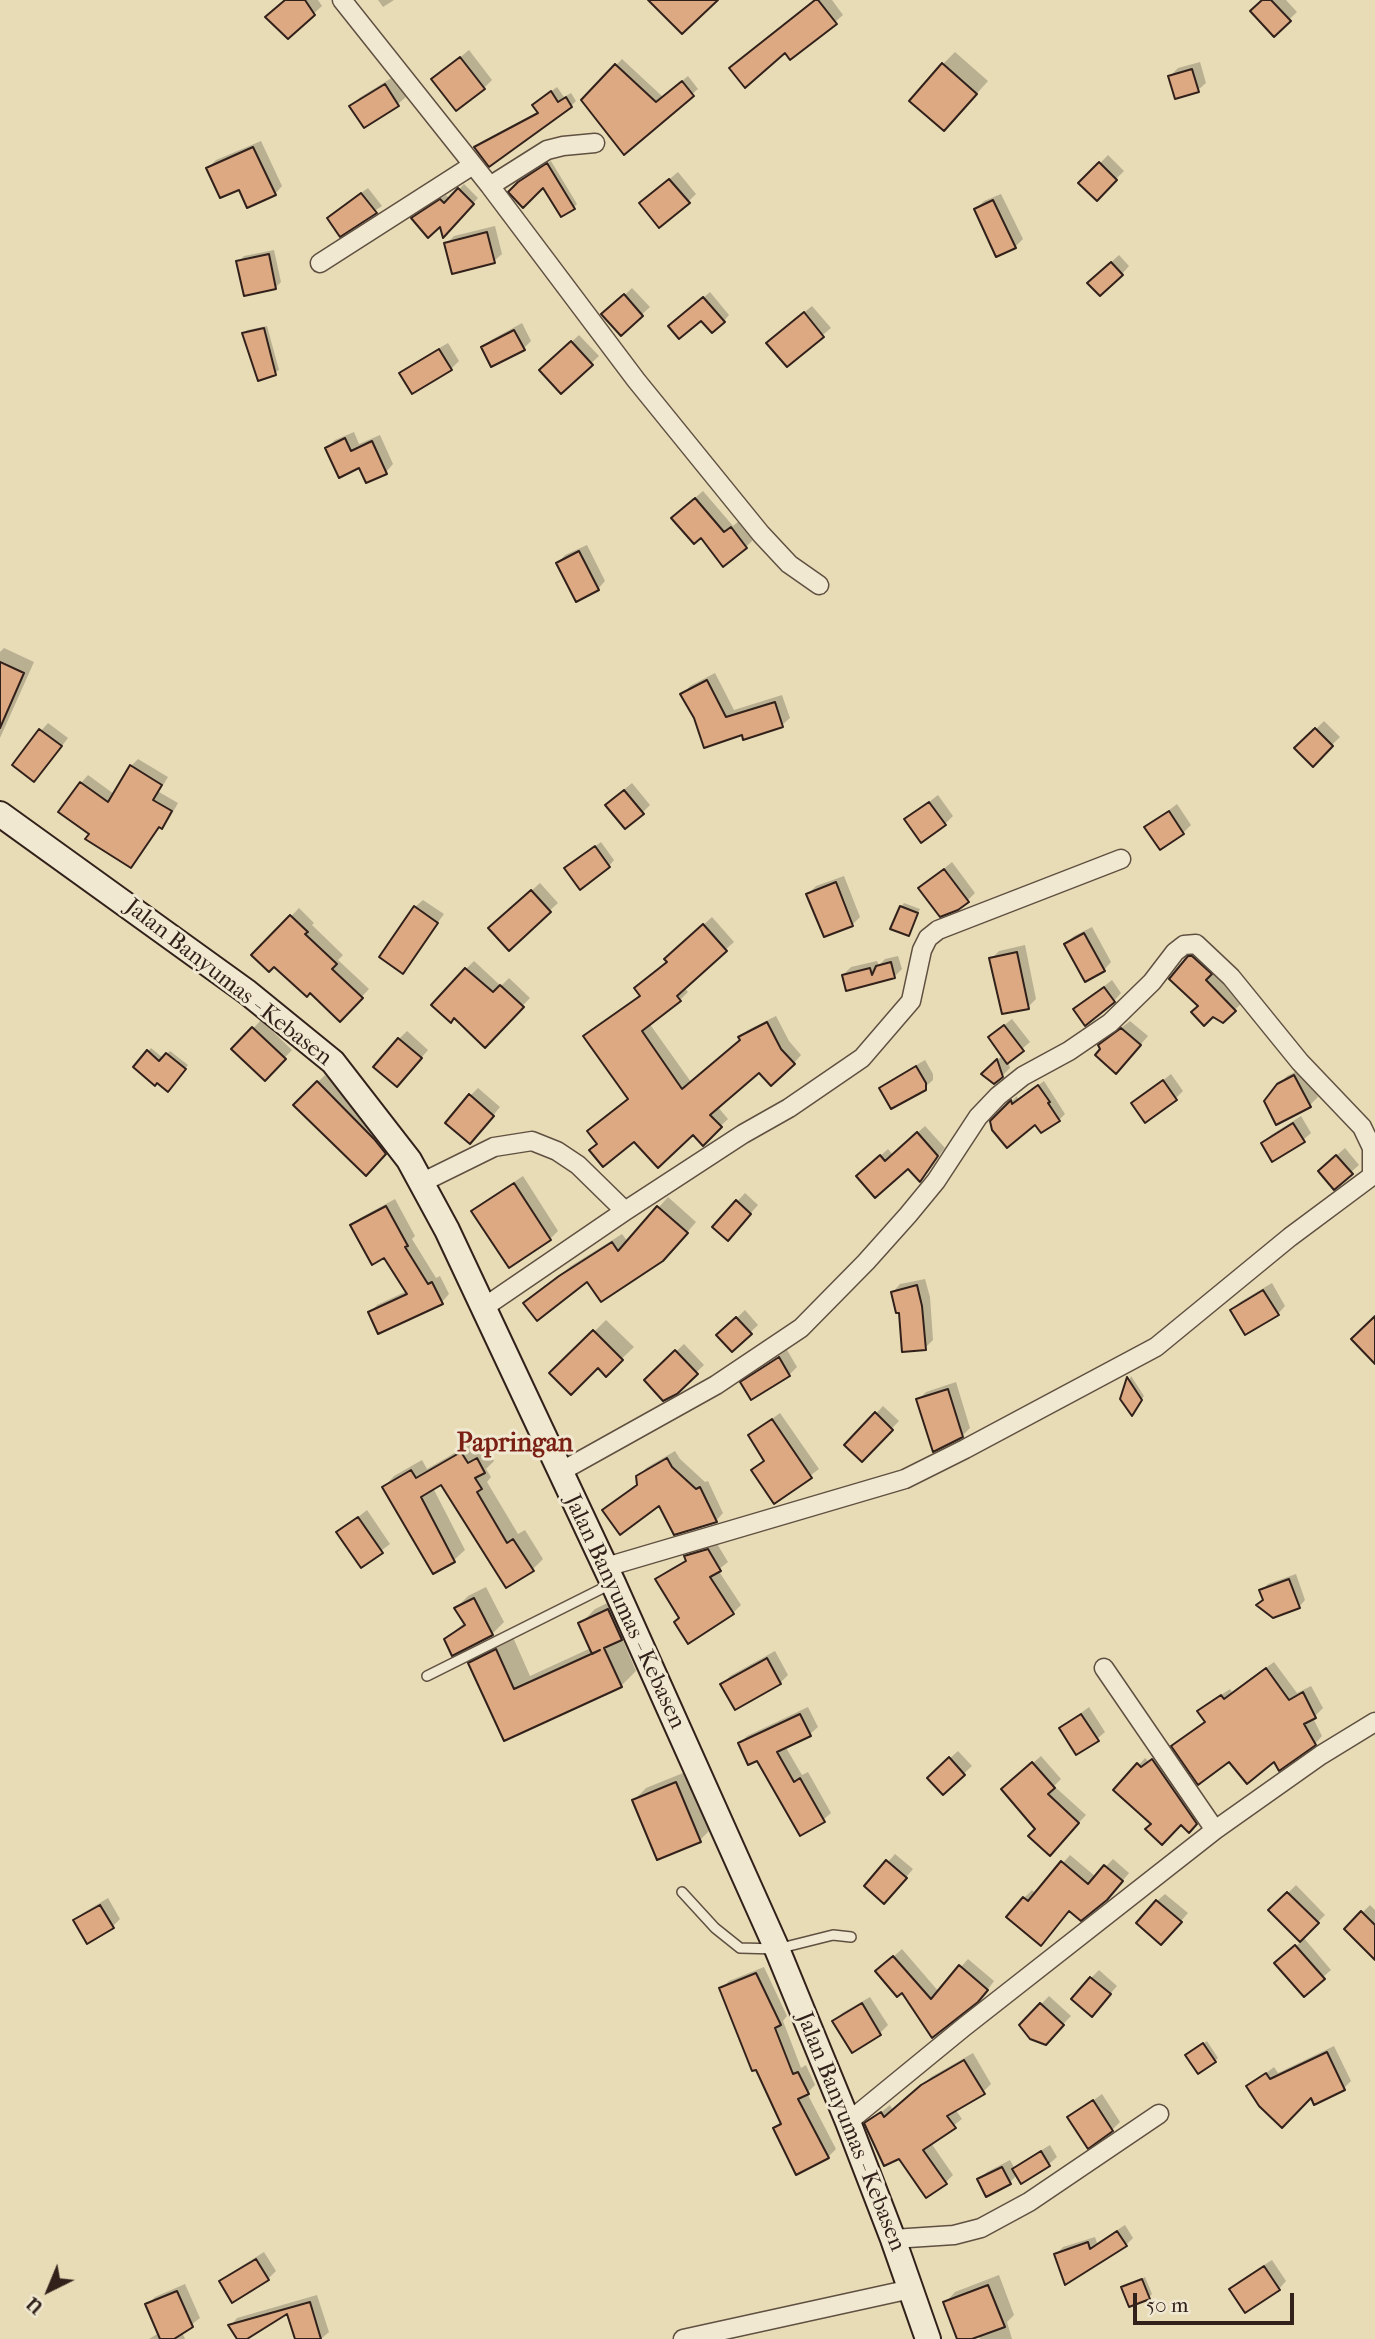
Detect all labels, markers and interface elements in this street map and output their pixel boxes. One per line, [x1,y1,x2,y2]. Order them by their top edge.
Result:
street label: Jalan Banyumas - Kebasen [119,894,337,1072]
district label: Papringan [457,1429,573,1461]
street label: Jalan Banyumas - Kebasen [558,1491,690,1733]
street label: Jalan Banyumas - Kebasen [789,2009,911,2255]
north arrow [14,2255,84,2325]
scale bar [1137,2280,1298,2324]
text: U [22,2292,48,2318]
text: 50 m [1146,2293,1189,2317]

